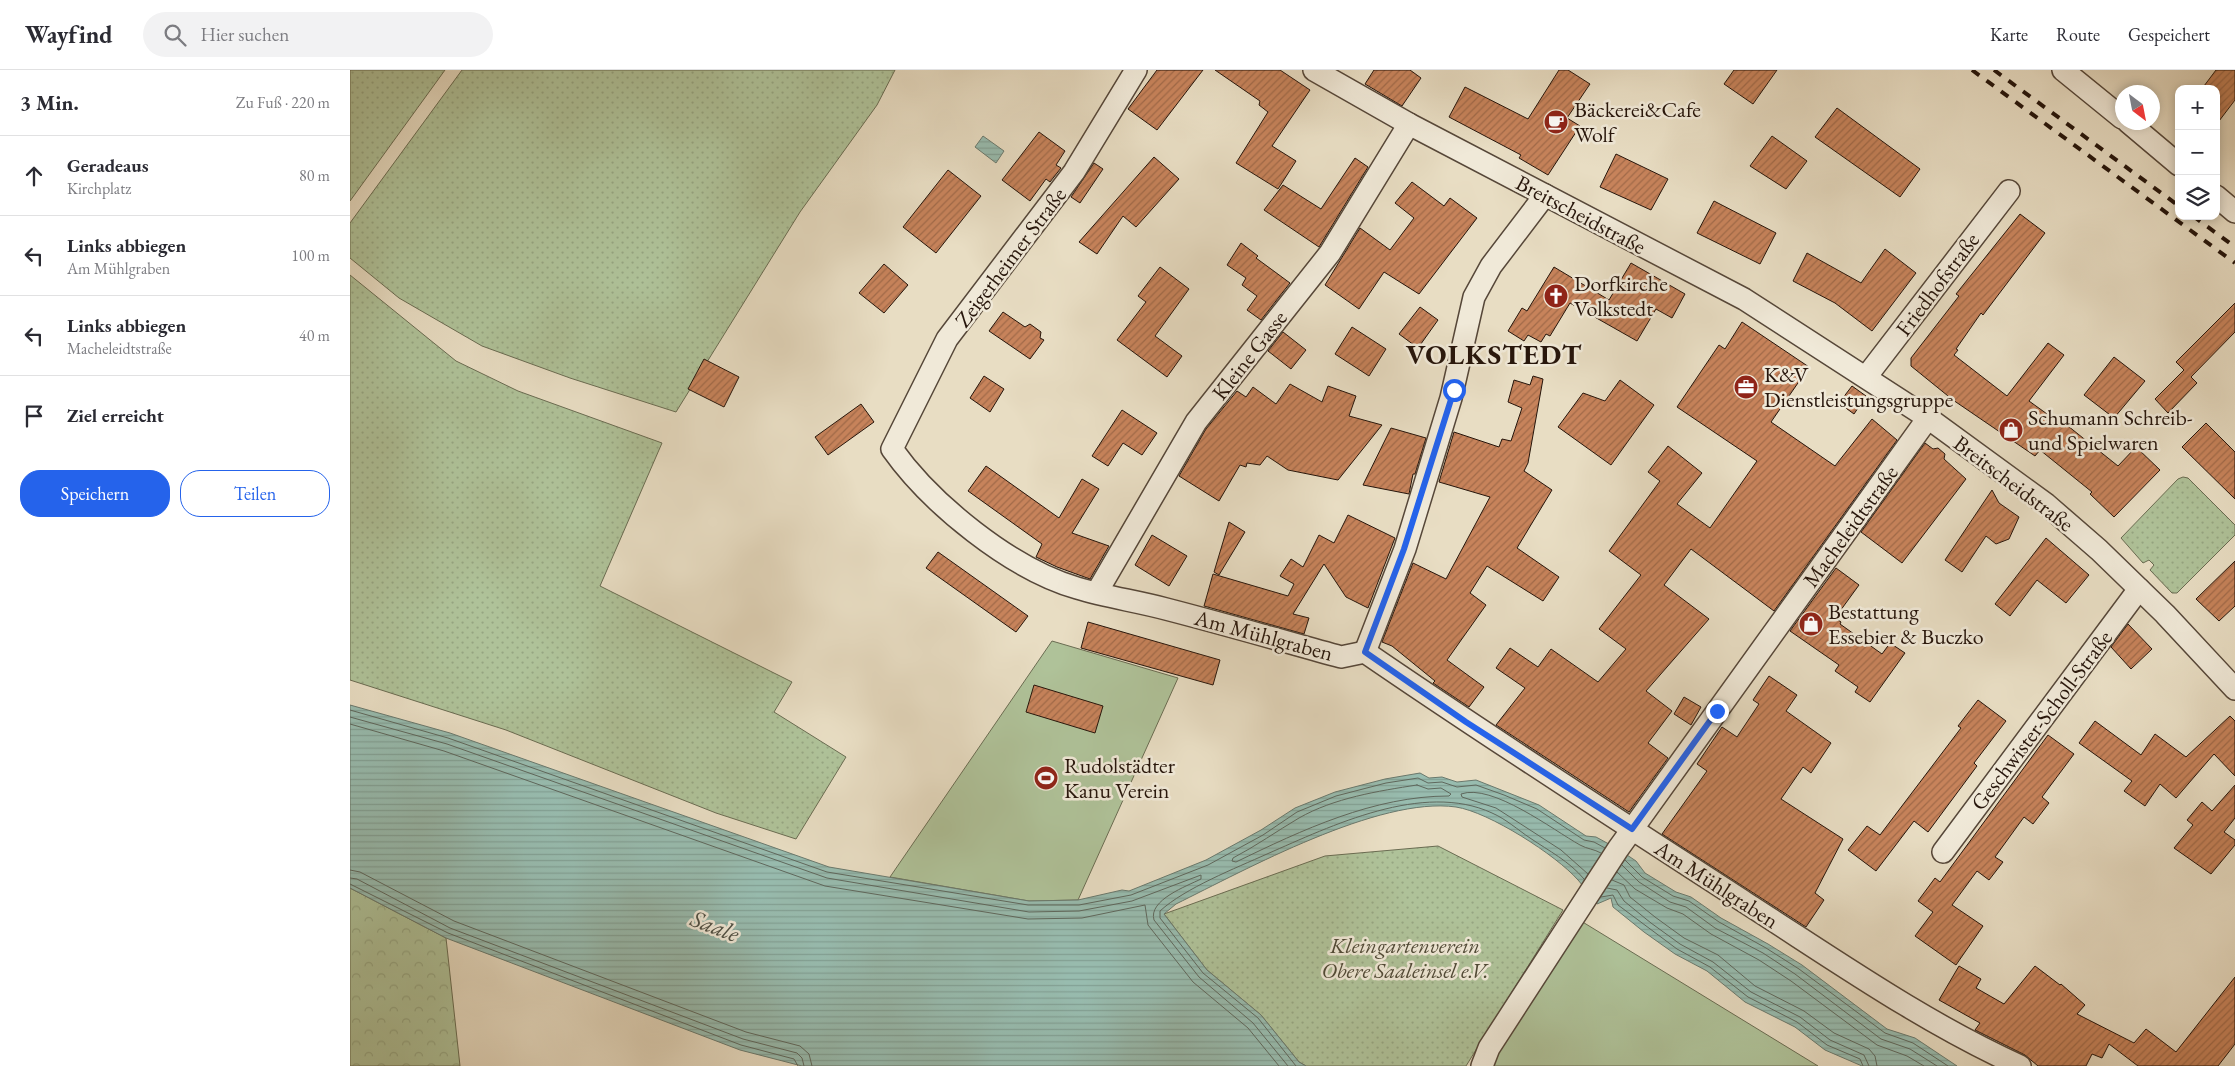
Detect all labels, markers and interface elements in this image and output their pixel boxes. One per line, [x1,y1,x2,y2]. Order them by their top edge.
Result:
search box [143,12,493,57]
text: Wayfind [25,19,113,50]
icon: search [161,21,189,49]
text: Hier suchen [201,22,289,47]
text: Karte [1990,23,2028,46]
text: Route [2056,23,2100,46]
text: Gespeichert [2128,23,2210,46]
north arrow [2115,85,2160,130]
map controls [2175,85,2220,220]
button: + [2175,85,2220,130]
text: 3 Min. [20,89,79,116]
text: Zu Fuß · 220 m [236,92,330,113]
place label: Bäckerei&Cafe Wolf [1574,95,1701,149]
cafe icon: Bäckerei&Cafe Wolf [1543,109,1569,135]
button: − [2175,130,2220,175]
text: Geradeaus [67,153,149,178]
icon: ahead [20,162,48,190]
text: 80 m [299,165,330,186]
street label: Breitscheidstraße [1511,168,1651,261]
button: layers [2175,175,2220,220]
text: Kirchplatz [67,178,131,199]
street label: Zeigerheimer Straße [948,181,1073,333]
street label: Friedhofstraße [1889,226,1986,342]
text: Links abbiegen [67,233,186,258]
icon: left [20,242,48,270]
text: 100 m [291,245,330,266]
text: Am Mühlgraben [67,258,170,279]
place label: Dorfkirche Volkstedt [1574,269,1668,323]
church icon: Dorfkirche Volkstedt [1543,283,1569,309]
street label: Kleine Gasse [1205,304,1294,406]
text: Links abbiegen [67,313,186,338]
icon: left [20,322,48,350]
text: 40 m [299,325,330,346]
district label: VOLKSTEDT [1406,336,1582,372]
text: Macheleidtstraße [67,338,172,359]
place label: K&V Dienstleistungsgruppe [1764,360,1954,414]
office icon: K&V Dienstleistungsgruppe [1733,374,1759,400]
route start [1443,379,1466,402]
icon: arrive [20,402,48,430]
text: Ziel erreicht [67,403,164,428]
place label: Schumann Schreib- und Spielwaren [2028,403,2193,457]
shop icon: Schumann Schreib- und Spielwaren [1998,417,2024,443]
street label: Breitscheidstraße [1948,429,2080,538]
street label: Macheleidtstraße [1796,459,1905,593]
button: Speichern [20,470,170,517]
button: Teilen [180,470,330,517]
place label: Bestattung Essebier & Buczko [1828,597,1984,651]
street label: Am Mühlgraben [1191,603,1337,668]
shop icon: Bestattung Essebier & Buczko [1798,611,1824,637]
street label: Geschwister-Scholl-Straße [1964,624,2119,816]
route end [1706,700,1729,723]
place label: Rudolstädter Kanu Verein [1064,751,1176,805]
sports icon: Rudolstädter Kanu Verein [1033,765,1059,791]
street label: Am Mühlgraben [1648,833,1784,935]
water label: Saale [686,902,745,949]
park label: Kleingartenverein Obere Saaleinsel e.V. [1321,931,1489,985]

